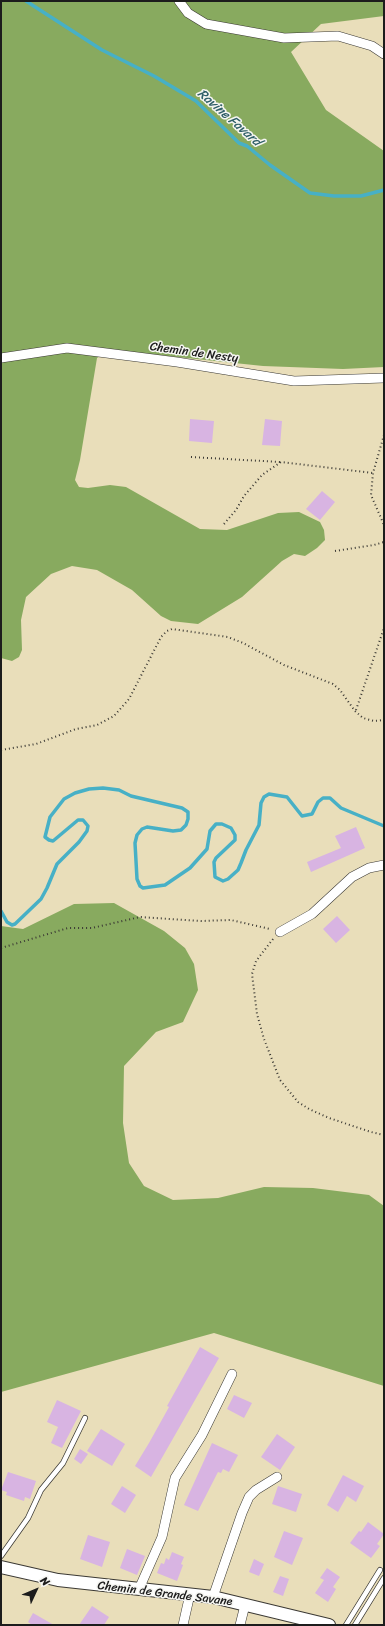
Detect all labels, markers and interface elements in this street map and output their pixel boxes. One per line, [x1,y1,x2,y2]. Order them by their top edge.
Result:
water label: Ravine Favard [194,86,264,150]
street label: Chemin de Nesty [149,340,239,366]
north arrow [16,1570,56,1610]
text: N [36,1572,54,1591]
street label: Chemin de Grande Savane [97,1579,233,1609]

